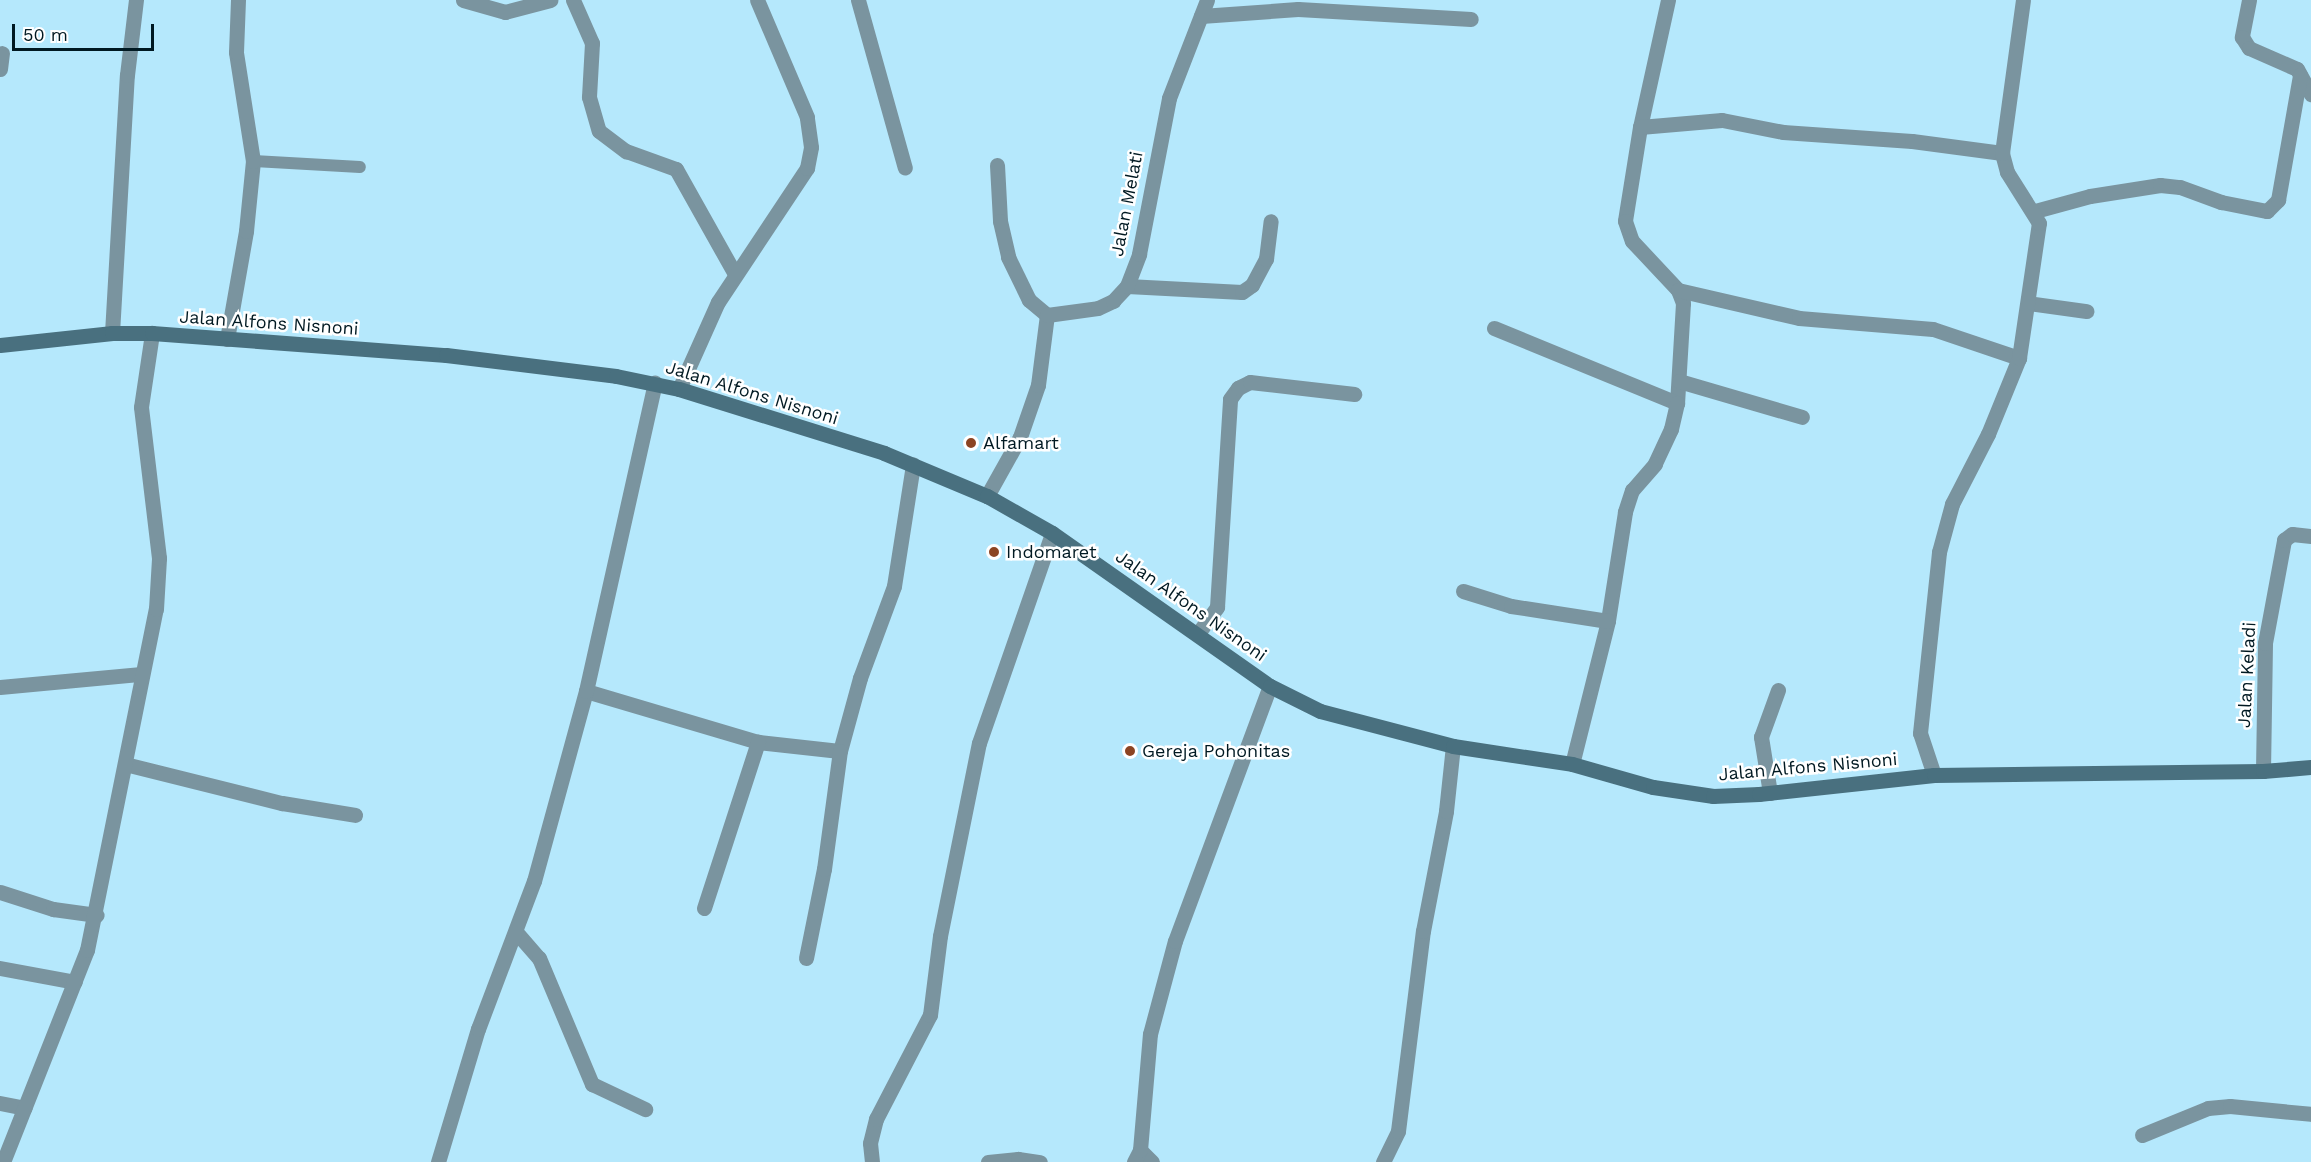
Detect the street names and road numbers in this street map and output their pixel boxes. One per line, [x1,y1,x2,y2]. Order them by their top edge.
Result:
street label: Jalan Melati [1106,150,1148,258]
street label: Jalan Alfons Nisnoni [178,306,360,340]
street label: Jalan Alfons Nisnoni [663,356,841,430]
street label: Jalan Alfons Nisnoni [1111,545,1271,667]
street label: Jalan Keladi [2233,621,2261,729]
street label: Jalan Alfons Nisnoni [1717,748,1899,786]

